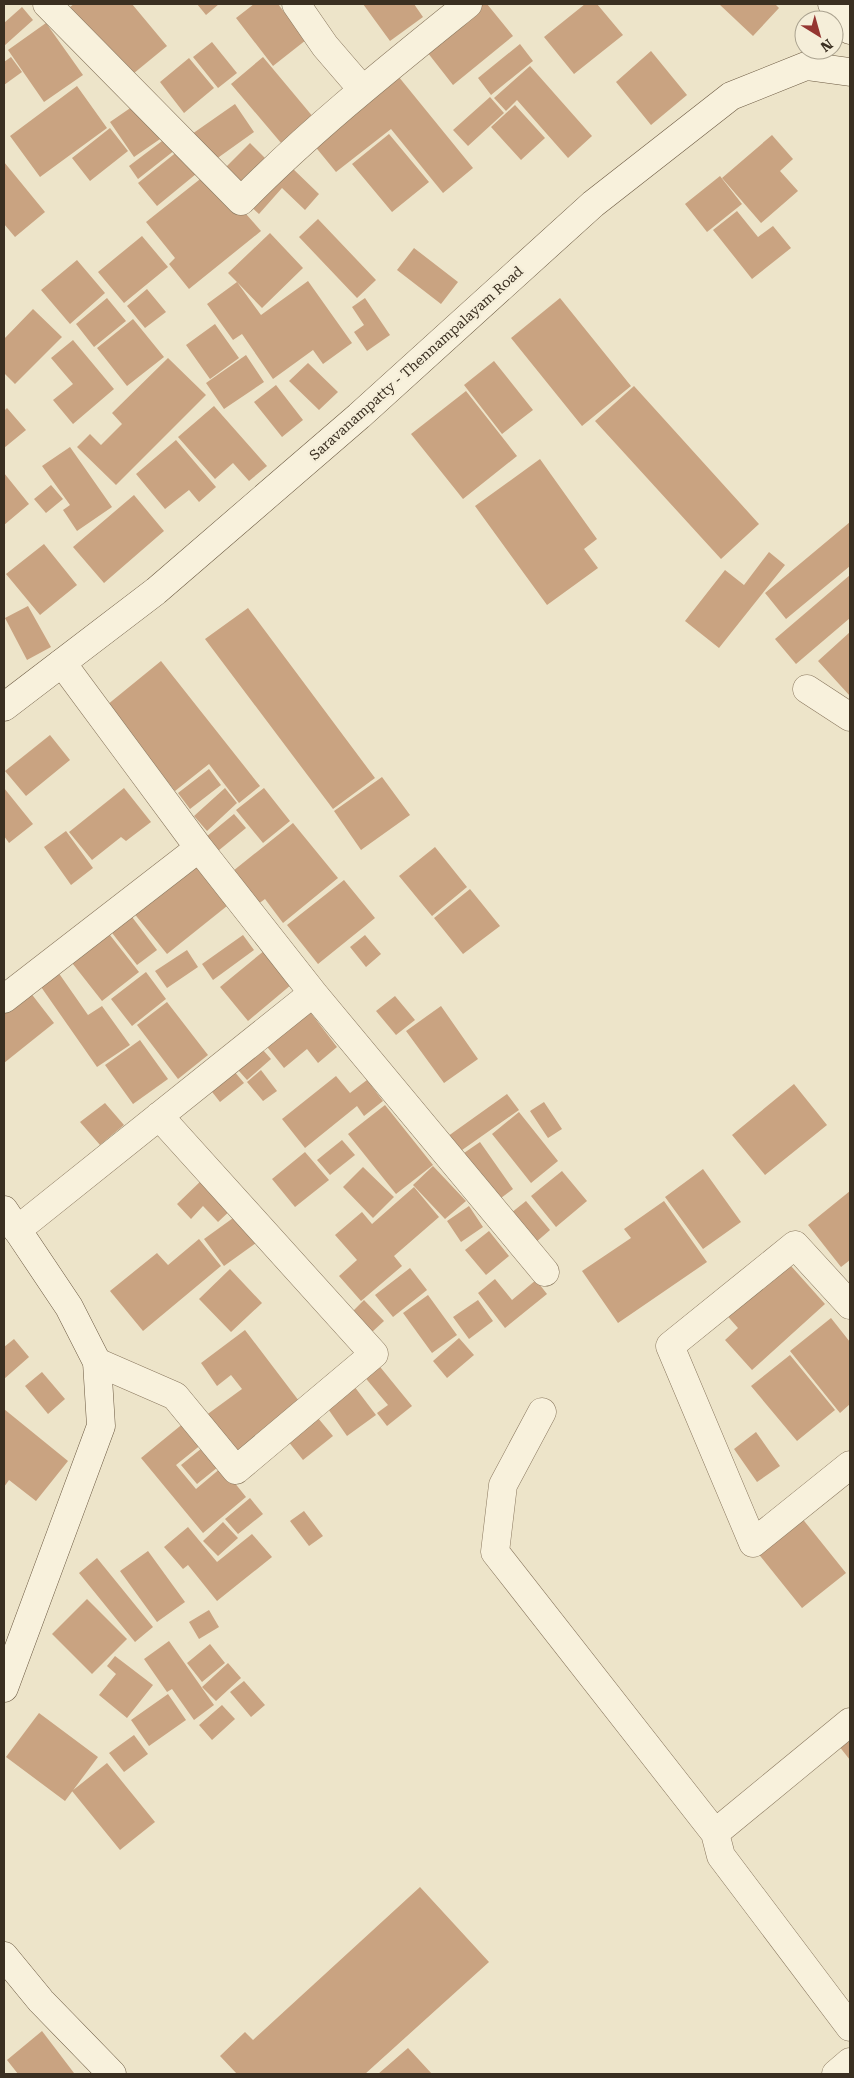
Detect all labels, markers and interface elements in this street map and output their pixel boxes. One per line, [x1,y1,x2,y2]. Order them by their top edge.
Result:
north arrow [794,10,844,60]
text: N [818,36,836,55]
street label: Saravanampatty - Thennampalayam Road [306,263,526,463]

